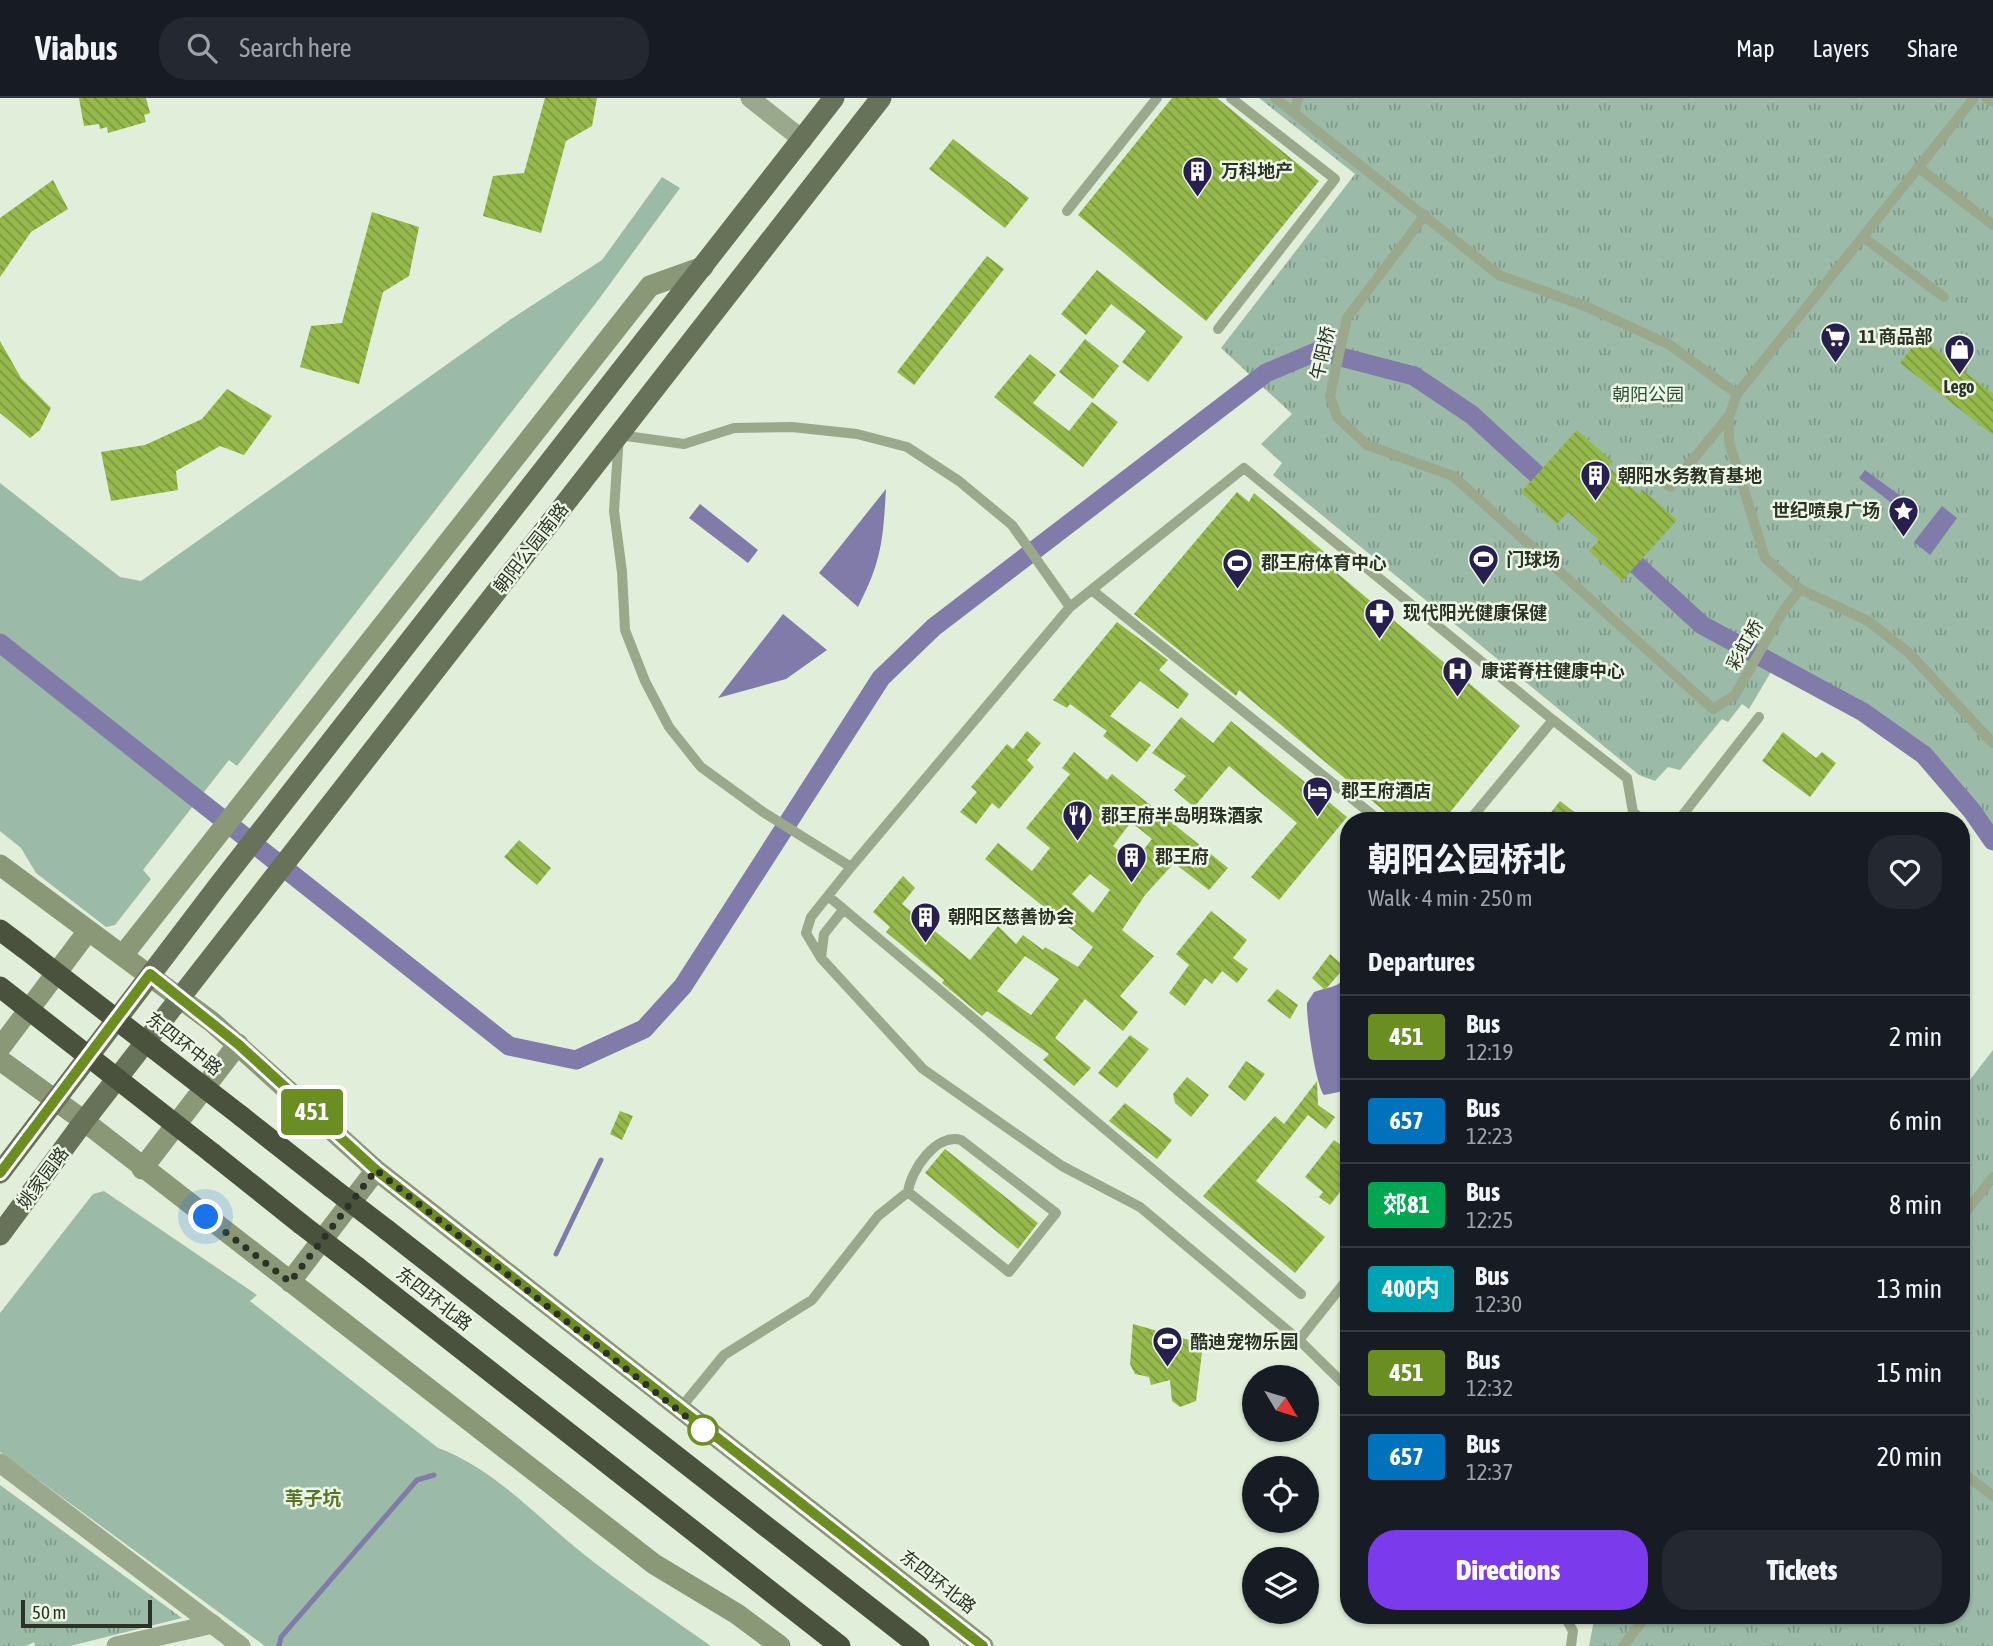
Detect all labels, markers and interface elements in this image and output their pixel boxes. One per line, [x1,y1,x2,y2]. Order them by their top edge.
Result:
search box [159,17,649,80]
text: Viabus [35,29,117,67]
icon: search [183,29,221,67]
text: Search here [239,33,352,63]
text: Map [1736,35,1775,62]
text: Layers [1813,35,1869,62]
text: Share [1907,35,1958,62]
building icon: 万科地产 [1181,154,1215,198]
place label: 万科地产 [1221,160,1293,181]
supermarket icon: 11 商品部 [1819,320,1853,364]
street label: 午阳桥 [1306,324,1339,382]
place label: 11 商品部 [1859,326,1932,347]
shop icon: Lego [1942,332,1976,376]
place label: Lego [1944,376,1974,397]
park label: 朝阳公园 [1612,384,1684,405]
building icon: 朝阳水务教育基地 [1578,459,1612,503]
place label: 朝阳水务教育基地 [1618,465,1762,486]
place icon: 世纪喷泉广场 [1886,494,1920,538]
street label: 朝阳公园南路 [489,499,572,597]
place label: 世纪喷泉广场 [1772,500,1880,521]
sports icon: 门球场 [1466,543,1500,587]
sports icon: 郡王府体育中心 [1221,546,1255,590]
place label: 门球场 [1506,549,1560,570]
place label: 郡王府体育中心 [1261,552,1387,573]
pharmacy icon: 现代阳光健康保健 [1363,596,1397,640]
place label: 现代阳光健康保健 [1403,602,1547,623]
street label: 彩虹桥 [1722,616,1767,673]
hospital icon: 康诺脊柱健康中心 [1441,654,1475,698]
place label: 康诺脊柱健康中心 [1481,660,1625,681]
hotel icon: 郡王府酒店 [1301,774,1335,818]
place label: 郡王府酒店 [1341,780,1431,801]
restaurant icon: 郡王府半岛明珠酒家 [1061,799,1095,843]
place label: 郡王府半岛明珠酒家 [1101,805,1263,826]
button: heart [1868,835,1942,909]
building icon: 郡王府 [1115,840,1149,884]
text: 朝阳公园桥北 [1368,840,1566,878]
place label: 郡王府 [1155,846,1209,867]
text: Walk · 4 min · 250 m [1368,885,1532,911]
building icon: 朝阳区慈善协会 [908,900,942,944]
place label: 朝阳区慈善协会 [948,906,1074,927]
text: Departures [1368,947,1475,977]
street label: 东四环中路 [142,1008,226,1080]
text: Bus [1466,1009,1500,1039]
text: 2 min [1889,1022,1942,1052]
text: 451 [1390,1023,1423,1050]
text: 12:19 [1466,1039,1513,1065]
line badge: 451 [272,1089,352,1135]
text: Bus [1466,1093,1500,1123]
text: 451 [295,1098,329,1125]
text: 6 min [1889,1106,1942,1136]
text: 657 [1390,1107,1423,1134]
text: 12:23 [1466,1123,1513,1149]
street label: 姚家园路 [13,1143,73,1213]
text: Bus [1466,1177,1500,1207]
text: 8 min [1889,1190,1942,1220]
text: 郊81 [1383,1191,1430,1218]
your location [188,1199,223,1234]
text: 12:25 [1466,1207,1513,1233]
text: Bus [1475,1261,1509,1291]
street label: 东四环北路 [392,1263,476,1335]
text: 13 min [1877,1274,1942,1304]
text: 400内 [1382,1275,1440,1302]
text: 12:30 [1475,1291,1522,1317]
sports icon: 酷迪宠物乐园 [1150,1325,1184,1369]
place label: 酷迪宠物乐园 [1190,1331,1298,1352]
text: Bus [1466,1345,1500,1375]
text: 15 min [1877,1358,1942,1388]
text: 451 [1390,1359,1423,1386]
north arrow [1242,1365,1320,1442]
map controls [1242,1365,1319,1624]
text: 12:32 [1466,1375,1513,1401]
unlabelled marker [688,1415,718,1445]
text: Bus [1466,1429,1500,1459]
text: 20 min [1877,1442,1942,1472]
text: 657 [1390,1443,1423,1470]
button: locate [1242,1456,1319,1533]
text: 12:37 [1466,1459,1513,1485]
district label: 苇子坑 [284,1487,342,1509]
button: Directions [1368,1530,1648,1610]
button: Tickets [1662,1530,1942,1610]
street label: 东四环北路 [896,1546,980,1618]
button: layers [1242,1547,1319,1624]
scale bar [21,1597,152,1629]
text: 50 m [32,1601,66,1623]

